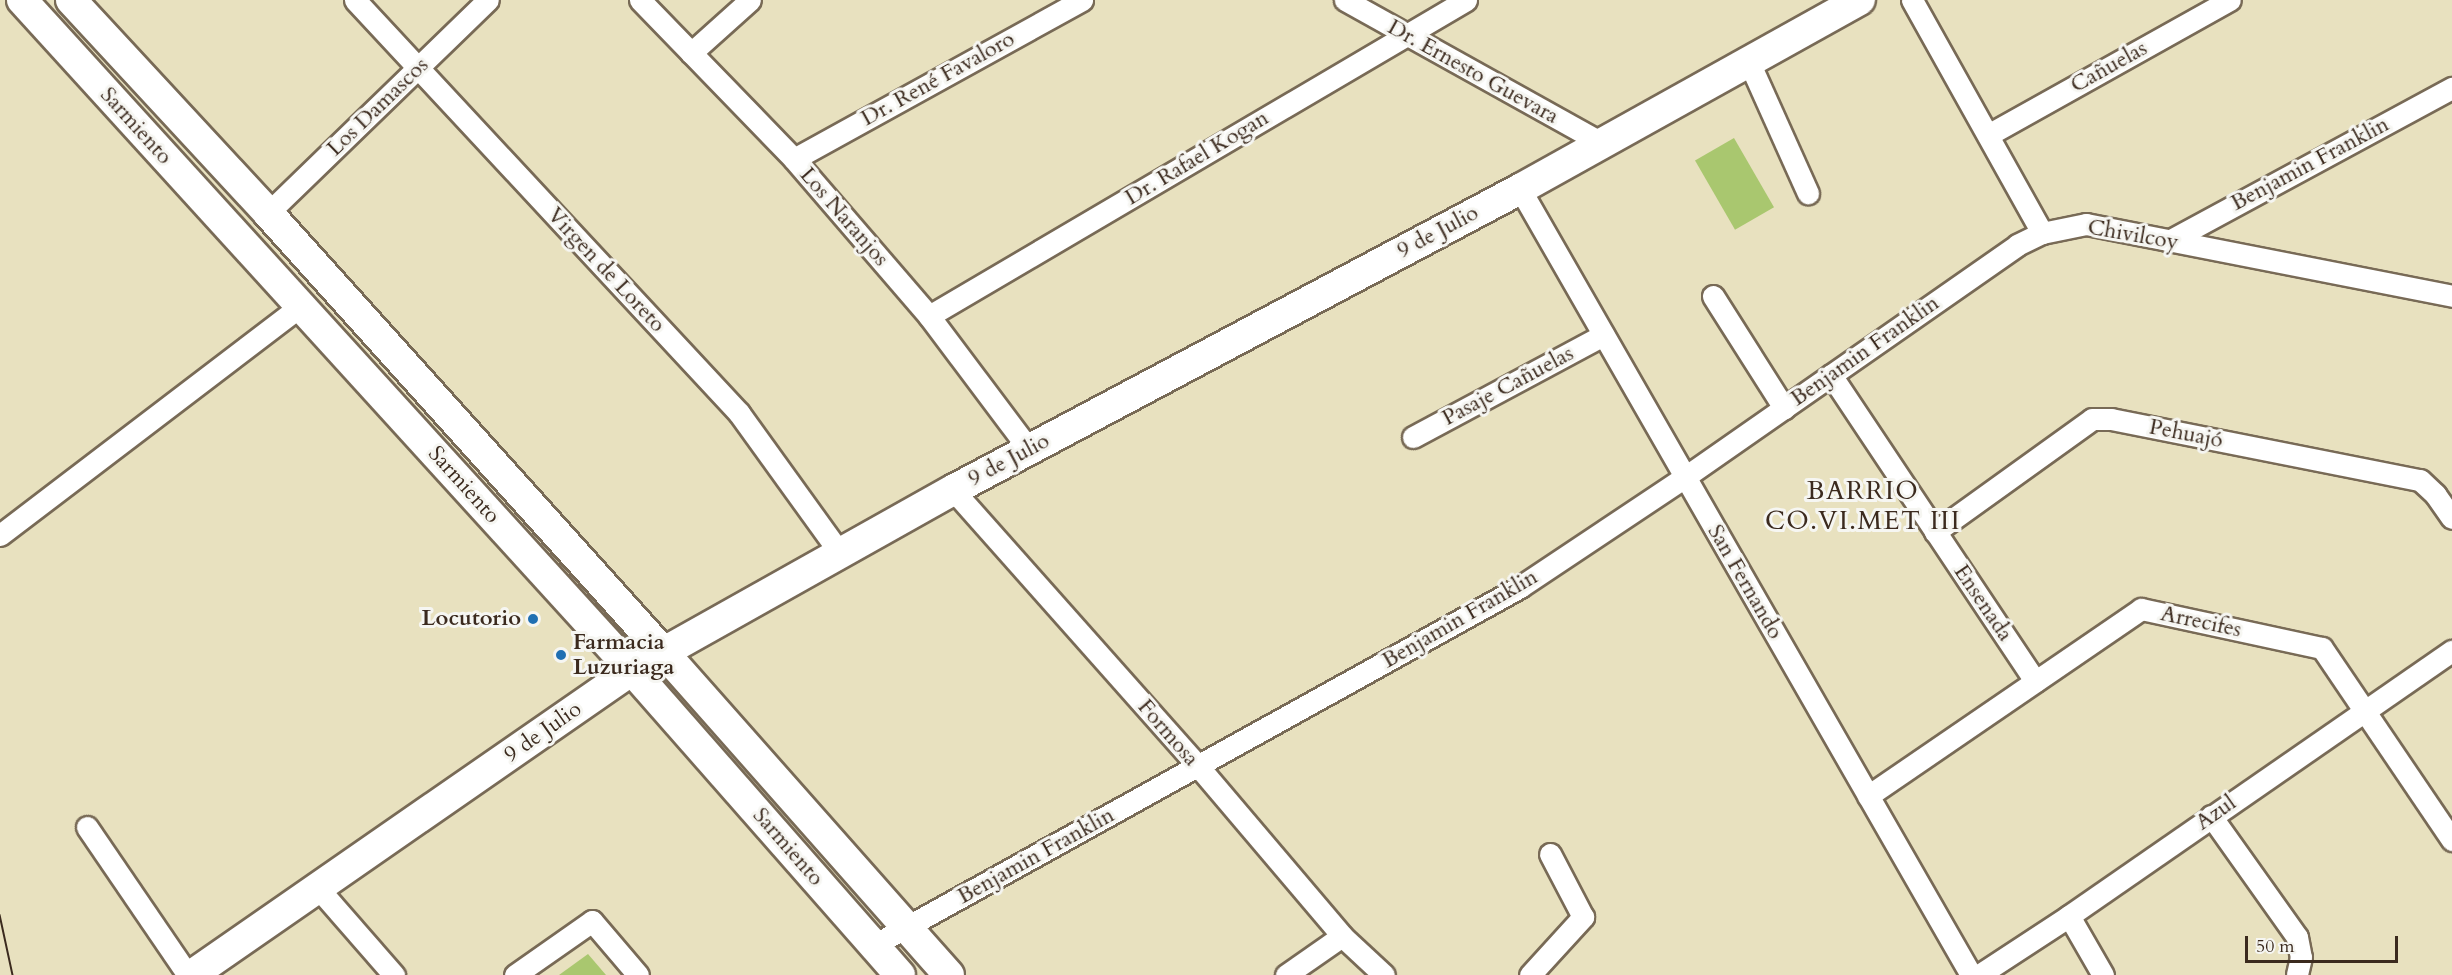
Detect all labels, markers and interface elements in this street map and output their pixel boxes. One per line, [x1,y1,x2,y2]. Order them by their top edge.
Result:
street label: Dr. Ernesto Guevara [1383,14,1563,130]
street label: Dr. René Favaloro [857,26,1019,132]
street label: Cañuelas [2066,35,2152,99]
street label: Los Damascos [322,52,434,162]
street label: Sarmiento [95,82,177,170]
street label: Dr. Rafael Kogan [1121,105,1273,211]
street label: Benjamin Franklin [2227,111,2393,217]
street label: Los Naranjos [794,162,894,272]
street label: 9 de Julio [1393,200,1483,264]
street label: Virgen de Loreto [542,202,670,338]
street label: Chivilcoy [2086,214,2180,256]
street label: Benjamin Franklin [1786,290,1944,412]
street label: Pasaje Cañuelas [1438,340,1578,432]
street label: Pehuajó [2147,414,2225,454]
street label: 9 de Julio [964,428,1054,492]
street label: Sarmiento [423,441,505,529]
district label: BARRIO CO.VI.MET III [1765,475,1961,536]
street label: San Fernando [1702,520,1788,644]
street label: Ensenada [1948,560,2018,646]
street label: Benjamin Franklin [1378,564,1542,674]
street label: Arrecifes [2158,601,2244,643]
place label: Locutorio [422,606,521,632]
marker: Locutorio [526,612,540,626]
place label: Farmacia Luzuriaga [573,629,674,680]
marker: Farmacia Luzuriaga [554,648,568,662]
street label: Formosa [1132,694,1204,772]
street label: 9 de Julio [499,696,587,768]
street label: Azul [2191,790,2241,836]
street label: Benjamin Franklin [953,802,1119,910]
street label: Sarmiento [747,803,829,891]
scale bar [2248,924,2401,962]
text: 50 m [2256,934,2295,959]

